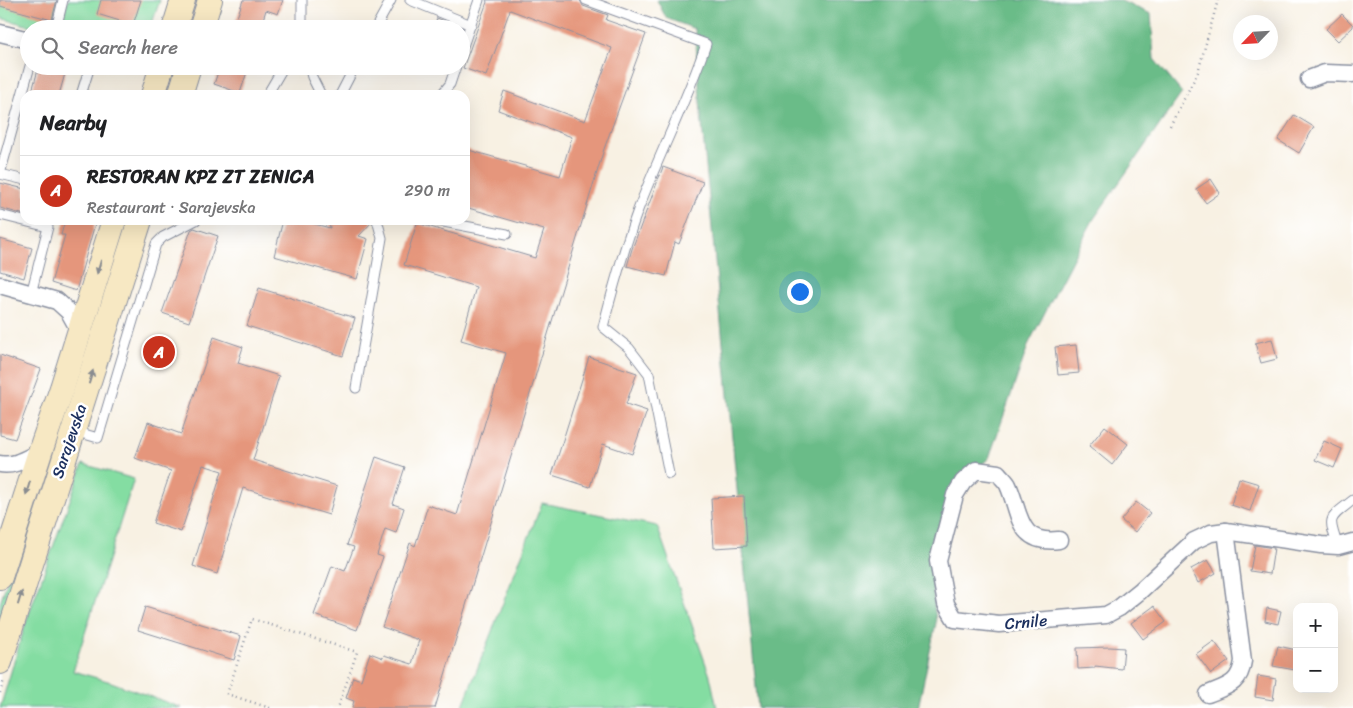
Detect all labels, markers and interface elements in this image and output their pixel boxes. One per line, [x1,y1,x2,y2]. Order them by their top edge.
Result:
north arrow [1233,15,1278,60]
search box [20,20,470,75]
text: Search here [78,31,178,64]
icon: search [38,34,66,62]
text: Nearby [40,104,106,142]
text: RESTORAN KPZ ZT ZENICA [87,160,314,193]
text: A [51,176,61,205]
text: 290 m [404,176,450,205]
text: Restaurant · Sarajevska [87,193,256,222]
one-way arrow [95,259,103,274]
your location [787,279,813,305]
pin: A [143,333,175,371]
one-way arrow [87,370,95,385]
street label: Sarajevska [43,400,95,482]
one-way arrow [24,481,32,496]
one-way arrow [16,591,24,606]
map controls [1293,603,1338,693]
button: + [1293,603,1338,648]
street label: Crnile [1004,606,1048,638]
button: − [1293,648,1338,693]

